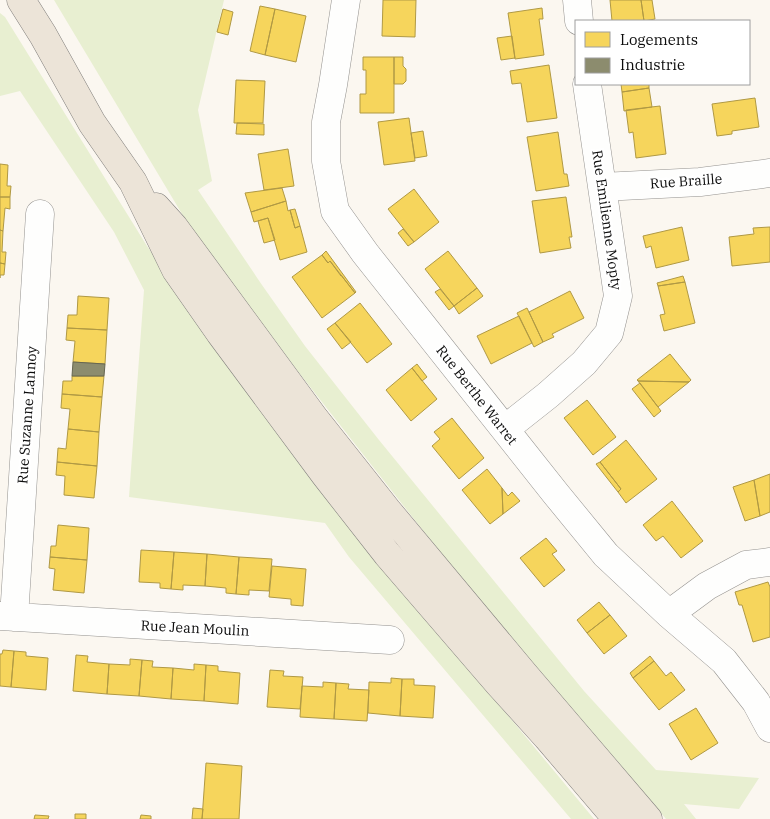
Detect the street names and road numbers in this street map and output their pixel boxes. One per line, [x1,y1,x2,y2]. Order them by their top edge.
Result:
street label: Rue Emilienne Mopty [588,149,626,292]
street label: Rue Braille [649,170,723,192]
street label: Rue Berthe Warret [432,342,522,449]
street label: Rue Suzanne Lannoy [13,345,41,485]
street label: Rue Jean Moulin [140,616,250,640]

